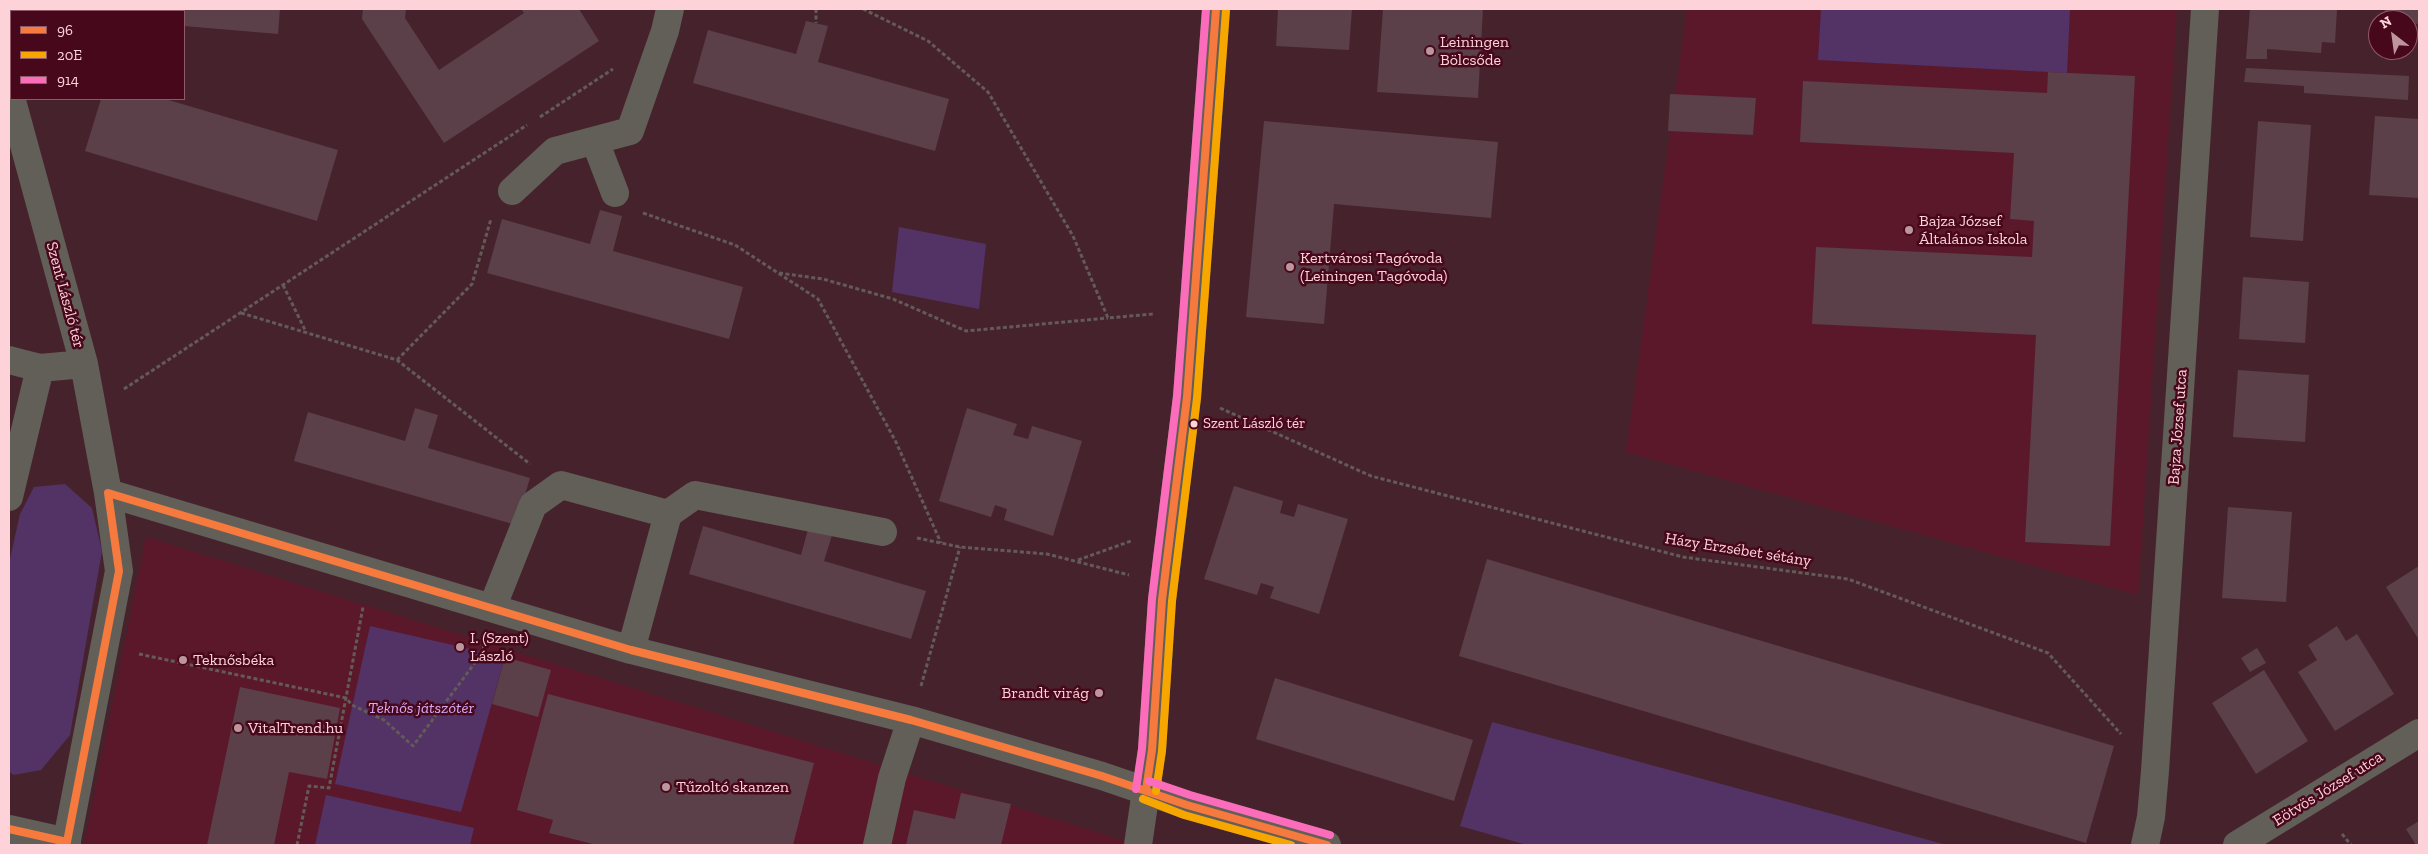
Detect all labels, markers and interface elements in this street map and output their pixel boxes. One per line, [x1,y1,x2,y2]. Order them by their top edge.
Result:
legend [10,10,185,100]
north arrow [2368,10,2418,60]
text: N [2377,12,2395,32]
text: 96 [57,21,73,39]
place label: Leiningen Bölcsőde [1440,32,1509,70]
marker: Leiningen Bölcsőde [1424,45,1436,57]
text: 20E [57,46,82,64]
text: 914 [57,71,79,89]
place label: Bajza József Általános Iskola [1919,211,2028,249]
marker: Bajza József Általános Iskola [1903,224,1915,236]
street label: Szent László tér [42,240,88,350]
place label: Kertvárosi Tagóvoda (Leiningen Tagóvoda) [1300,248,1447,286]
marker: Kertvárosi Tagóvoda (Leiningen Tagóvoda) [1284,261,1296,273]
street label: Bajza József utca [2164,368,2192,486]
place label: Szent László tér [1203,415,1305,433]
marker: Szent László tér [1189,419,1199,429]
street label: Házy Erzsébet sétány [1664,529,1812,571]
place label: I. (Szent) László [470,628,529,666]
marker: I. (Szent) László [454,641,466,653]
place label: Teknősbéka [193,650,274,670]
marker: Teknősbéka [177,654,189,666]
place label: Brandt virág [1002,683,1089,703]
marker: Brandt virág [1093,687,1105,699]
park label: Teknős játszótér [368,698,474,718]
place label: VitalTrend.hu [248,718,343,738]
marker: VitalTrend.hu [232,722,244,734]
street label: Eötvös József utca [2269,747,2387,831]
place label: Tűzoltó skanzen [676,777,789,797]
marker: Tűzoltó skanzen [660,781,672,793]

